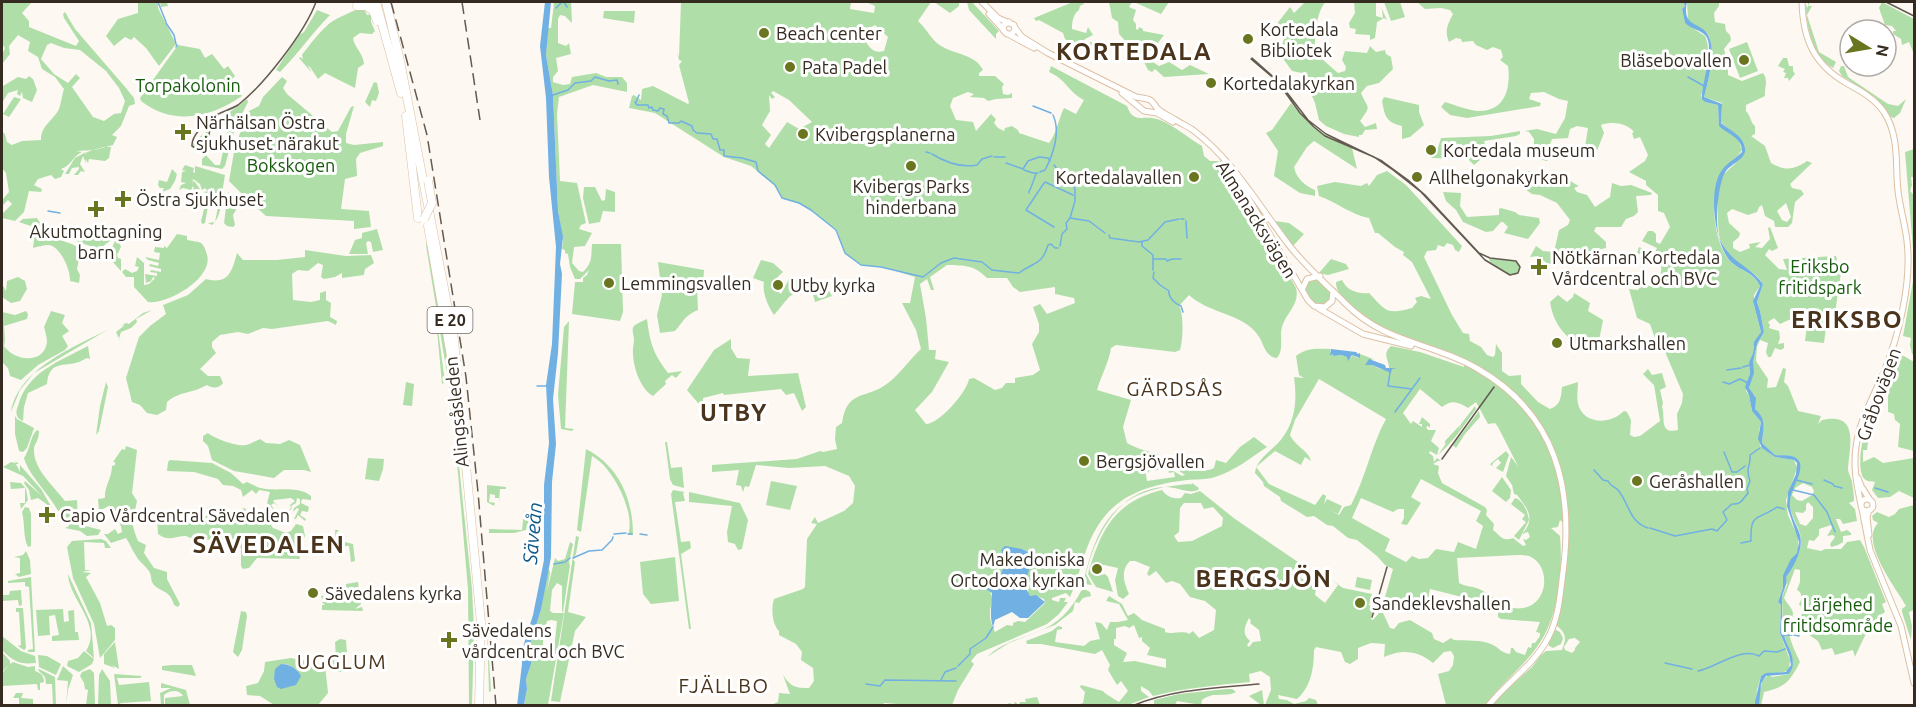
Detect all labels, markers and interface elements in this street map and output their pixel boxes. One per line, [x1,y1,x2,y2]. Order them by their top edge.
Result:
north arrow [1838,18,1898,78]
place label: Kortedala Bibliotek [1260,19,1339,60]
place label: Beach center [776,23,882,43]
marker: Beach center [757,26,771,40]
marker: Kortedala Bibliotek [1241,32,1255,46]
district label: KORTEDALA [1056,38,1212,65]
text: N [1873,43,1893,58]
place label: Bläsebovallen [1620,50,1732,70]
marker: Bläsebovallen [1737,53,1751,67]
place label: Pata Padel [802,57,888,77]
marker: Pata Padel [783,60,797,74]
place label: Kortedalakyrkan [1223,73,1355,93]
park label: Torpakolonin [135,75,241,95]
marker: Kortedalakyrkan [1204,76,1218,90]
place label: Närhälsan Östra sjukhuset närakut [196,112,339,153]
marker: Närhälsan Östra sjukhuset närakut [174,123,192,141]
place label: Kvibergsplanerna [815,124,956,144]
marker: Kvibergsplanerna [796,127,810,141]
place label: Kortedala museum [1443,140,1595,160]
marker: Kortedala museum [1424,143,1438,157]
park label: Bokskogen [247,155,335,175]
street label: Almanacksvägen [1213,157,1301,281]
marker: Kvibergs Parks hinderbana [904,159,918,173]
place label: Kortedalavallen [1056,167,1182,187]
place label: Allhelgonakyrkan [1429,167,1569,187]
marker: Kortedalavallen [1187,170,1201,184]
marker: Allhelgonakyrkan [1410,170,1424,184]
place label: Kvibergs Parks hinderbana [852,176,970,217]
place label: Östra Sjukhuset [136,189,264,209]
marker: Östra Sjukhuset [114,190,132,208]
marker: Akutmottagning barn [87,200,105,218]
place label: Akutmottagning barn [29,221,163,262]
place label: Nötkärnan Kortedala Vårdcentral och BVC [1552,247,1720,288]
park label: Eriksbo fritidspark [1778,256,1862,297]
marker: Nötkärnan Kortedala Vårdcentral och BVC [1530,258,1548,276]
place label: Lemmingsvallen [621,273,752,293]
place label: Utby kyrka [790,275,876,295]
marker: Lemmingsvallen [602,276,616,290]
marker: Utby kyrka [771,278,785,292]
district label: ERIKSBO [1791,306,1903,333]
road number: E 20 [428,307,472,333]
place label: Utmarkshallen [1569,333,1686,353]
marker: Utmarkshallen [1550,336,1564,350]
street label: Gråbovägen [1852,345,1904,443]
street label: Alingsåsleden [440,355,472,469]
district label: GÄRDSÅS [1126,377,1224,400]
district label: UTBY [700,399,768,426]
place label: Bergsjövallen [1096,451,1205,471]
marker: Bergsjövallen [1077,454,1091,468]
place label: Geråshallen [1649,471,1744,491]
marker: Geråshallen [1630,474,1644,488]
water label: Säveån [518,501,546,566]
place label: Capio Vårdcentral Sävedalen [60,505,290,525]
marker: Capio Vårdcentral Sävedalen [38,506,56,524]
district label: SÄVEDALEN [193,531,345,558]
place label: Makedoniska Ortodoxa kyrkan [950,549,1085,590]
marker: Makedoniska Ortodoxa kyrkan [1090,562,1104,576]
district label: BERGSJÖN [1195,564,1333,592]
place label: Sävedalens kyrka [325,583,462,603]
marker: Sävedalens kyrka [306,586,320,600]
place label: Sandeklevshallen [1372,593,1511,613]
park label: Lärjehed fritidsområde [1783,594,1893,635]
marker: Sandeklevshallen [1353,596,1367,610]
place label: Sävedalens vårdcentral och BVC [462,620,625,661]
marker: Sävedalens vårdcentral och BVC [440,631,458,649]
district label: UGGLUM [297,650,387,673]
district label: FJÄLLBO [678,674,770,697]

